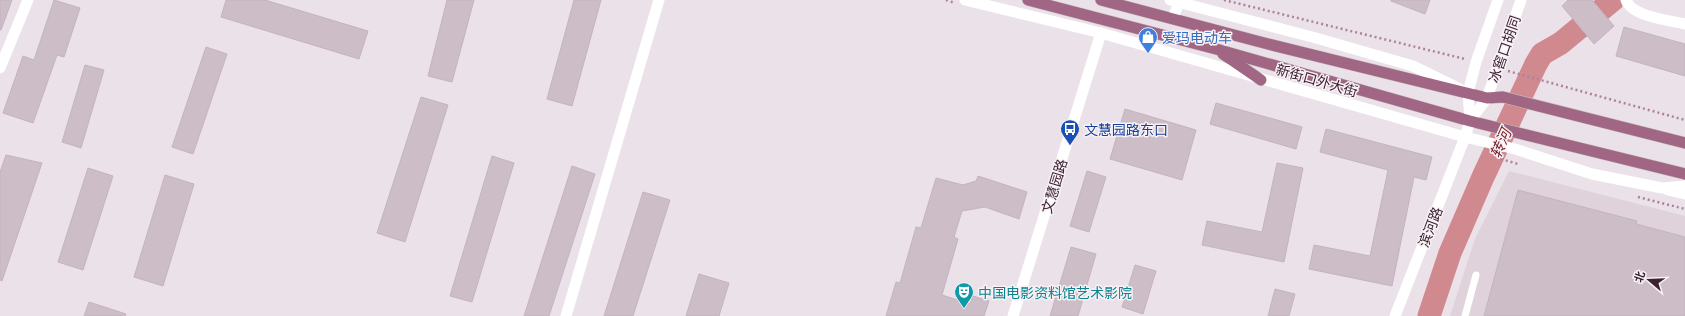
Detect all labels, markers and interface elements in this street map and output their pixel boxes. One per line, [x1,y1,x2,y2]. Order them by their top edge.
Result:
street label: 冰窖口胡同 [1485,13,1523,85]
shop icon: 爱玛电动车 [1137,26,1159,54]
place label: 爱玛电动车 [1162,29,1232,46]
street label: 新街口外大街 [1274,60,1360,100]
bus stop icon: 文慧园路东口 [1059,118,1081,146]
place label: 文慧园路东口 [1084,121,1168,138]
water label: 转河 [1486,123,1516,160]
street label: 文慧园路 [1038,157,1070,215]
street label: 滨河路 [1415,204,1445,250]
north arrow [1629,260,1669,300]
text: 北 [1631,269,1647,284]
theatre icon: 中国电影资料馆艺术影院 [953,281,975,309]
place label: 中国电影资料馆艺术影院 [978,284,1132,301]

